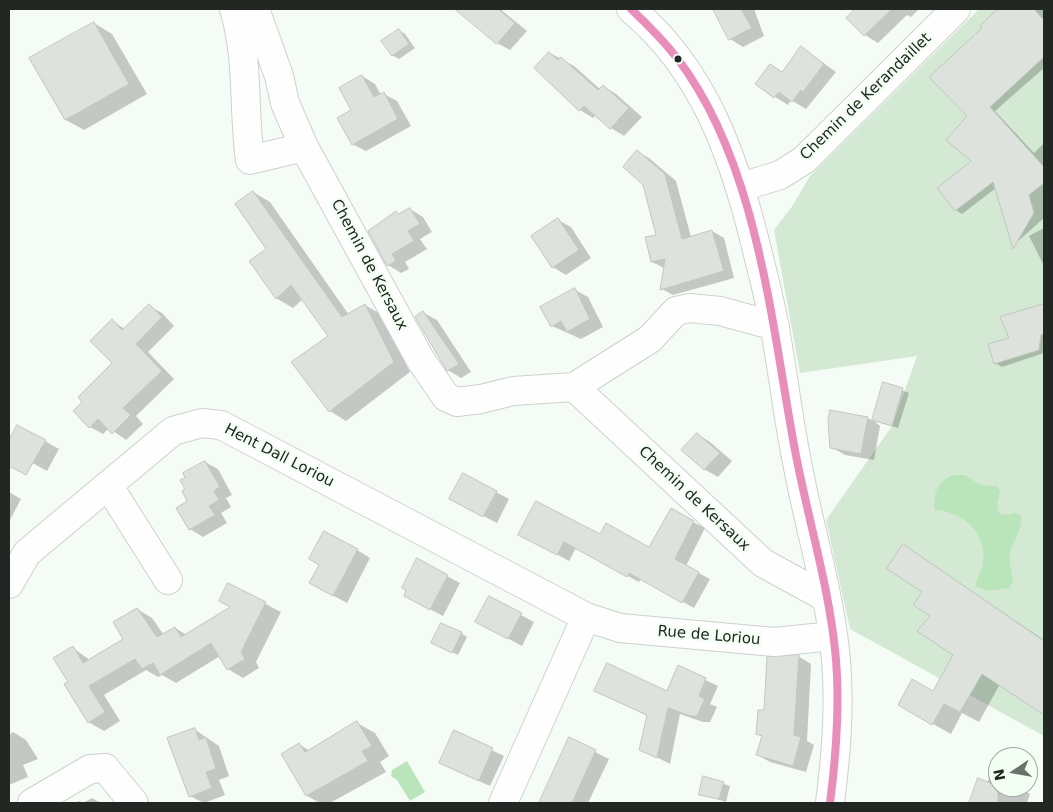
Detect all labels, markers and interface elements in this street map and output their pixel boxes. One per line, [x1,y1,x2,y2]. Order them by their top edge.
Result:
street label: Chemin de Kerandaillet [797,30,935,164]
unlabelled marker [673,54,683,64]
street label: Chemin de Kersaux [327,196,411,334]
street label: Hent Dall Loriou [221,421,337,491]
street label: Chemin de Kersaux [635,443,753,555]
street label: Rue de Loriou [657,623,761,649]
north arrow [988,747,1038,797]
text: N [990,768,1008,782]

